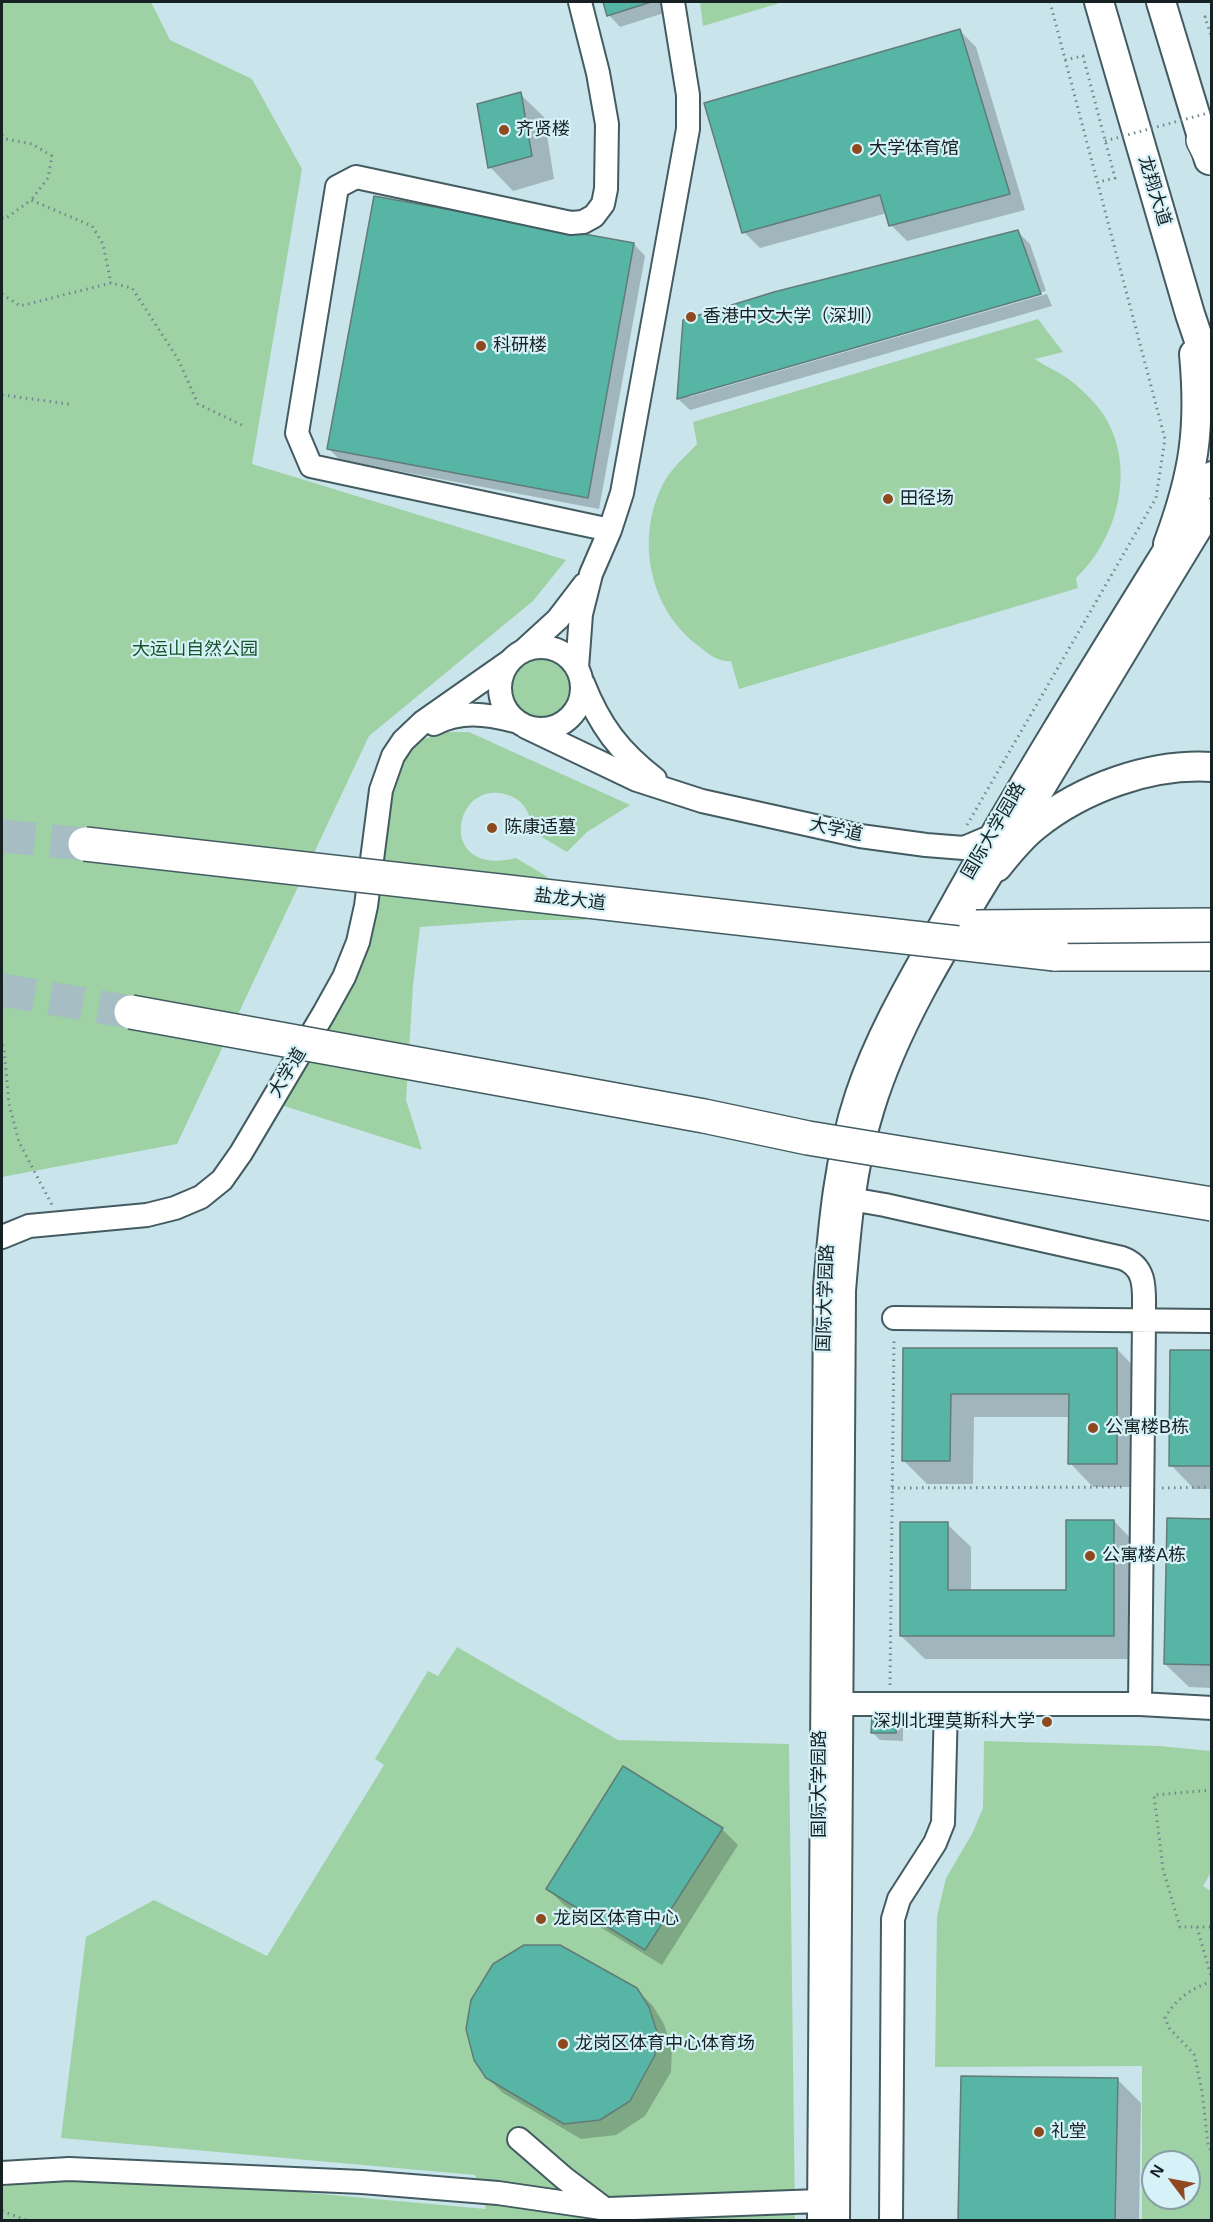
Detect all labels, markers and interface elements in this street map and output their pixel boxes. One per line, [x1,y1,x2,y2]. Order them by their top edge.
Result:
place label: 齐贤楼 [516,119,570,141]
marker: 齐贤楼 [497,123,511,137]
place label: 大学体育馆 [869,138,959,160]
marker: 大学体育馆 [850,142,864,156]
street label: 龙翔大道 [1133,153,1175,229]
place label: 香港中文大学（深圳） [703,306,883,328]
marker: 香港中文大学（深圳） [684,310,698,324]
place label: 科研楼 [493,335,547,357]
marker: 科研楼 [474,339,488,353]
place label: 田径场 [900,488,954,510]
marker: 田径场 [881,492,895,506]
park label: 大运山自然公园 [132,639,258,661]
street label: 国际大学园路 [958,779,1030,883]
street label: 大学道 [807,814,865,846]
place label: 陈康适墓 [504,817,576,839]
marker: 陈康适墓 [485,821,499,835]
street label: 盐龙大道 [533,885,607,915]
street label: 大学道 [265,1044,311,1102]
street label: 国际大学园路 [813,1244,839,1352]
place label: 公寓楼B栋 [1105,1417,1189,1439]
marker: 公寓楼B栋 [1086,1421,1100,1435]
place label: 公寓楼A栋 [1102,1545,1186,1567]
marker: 公寓楼A栋 [1083,1549,1097,1563]
place label: 深圳北理莫斯科大学 [873,1711,1035,1733]
marker: 深圳北理莫斯科大学 [1040,1715,1054,1729]
street label: 国际大学园路 [809,1730,831,1838]
place label: 龙岗区体育中心 [553,1908,679,1930]
marker: 龙岗区体育中心 [534,1912,548,1926]
place label: 龙岗区体育中心体育场 [575,2033,755,2055]
marker: 龙岗区体育中心体育场 [556,2037,570,2051]
place label: 礼堂 [1051,2121,1087,2143]
marker: 礼堂 [1032,2125,1046,2139]
north arrow [1141,2150,1201,2210]
text: N [1147,2162,1167,2181]

